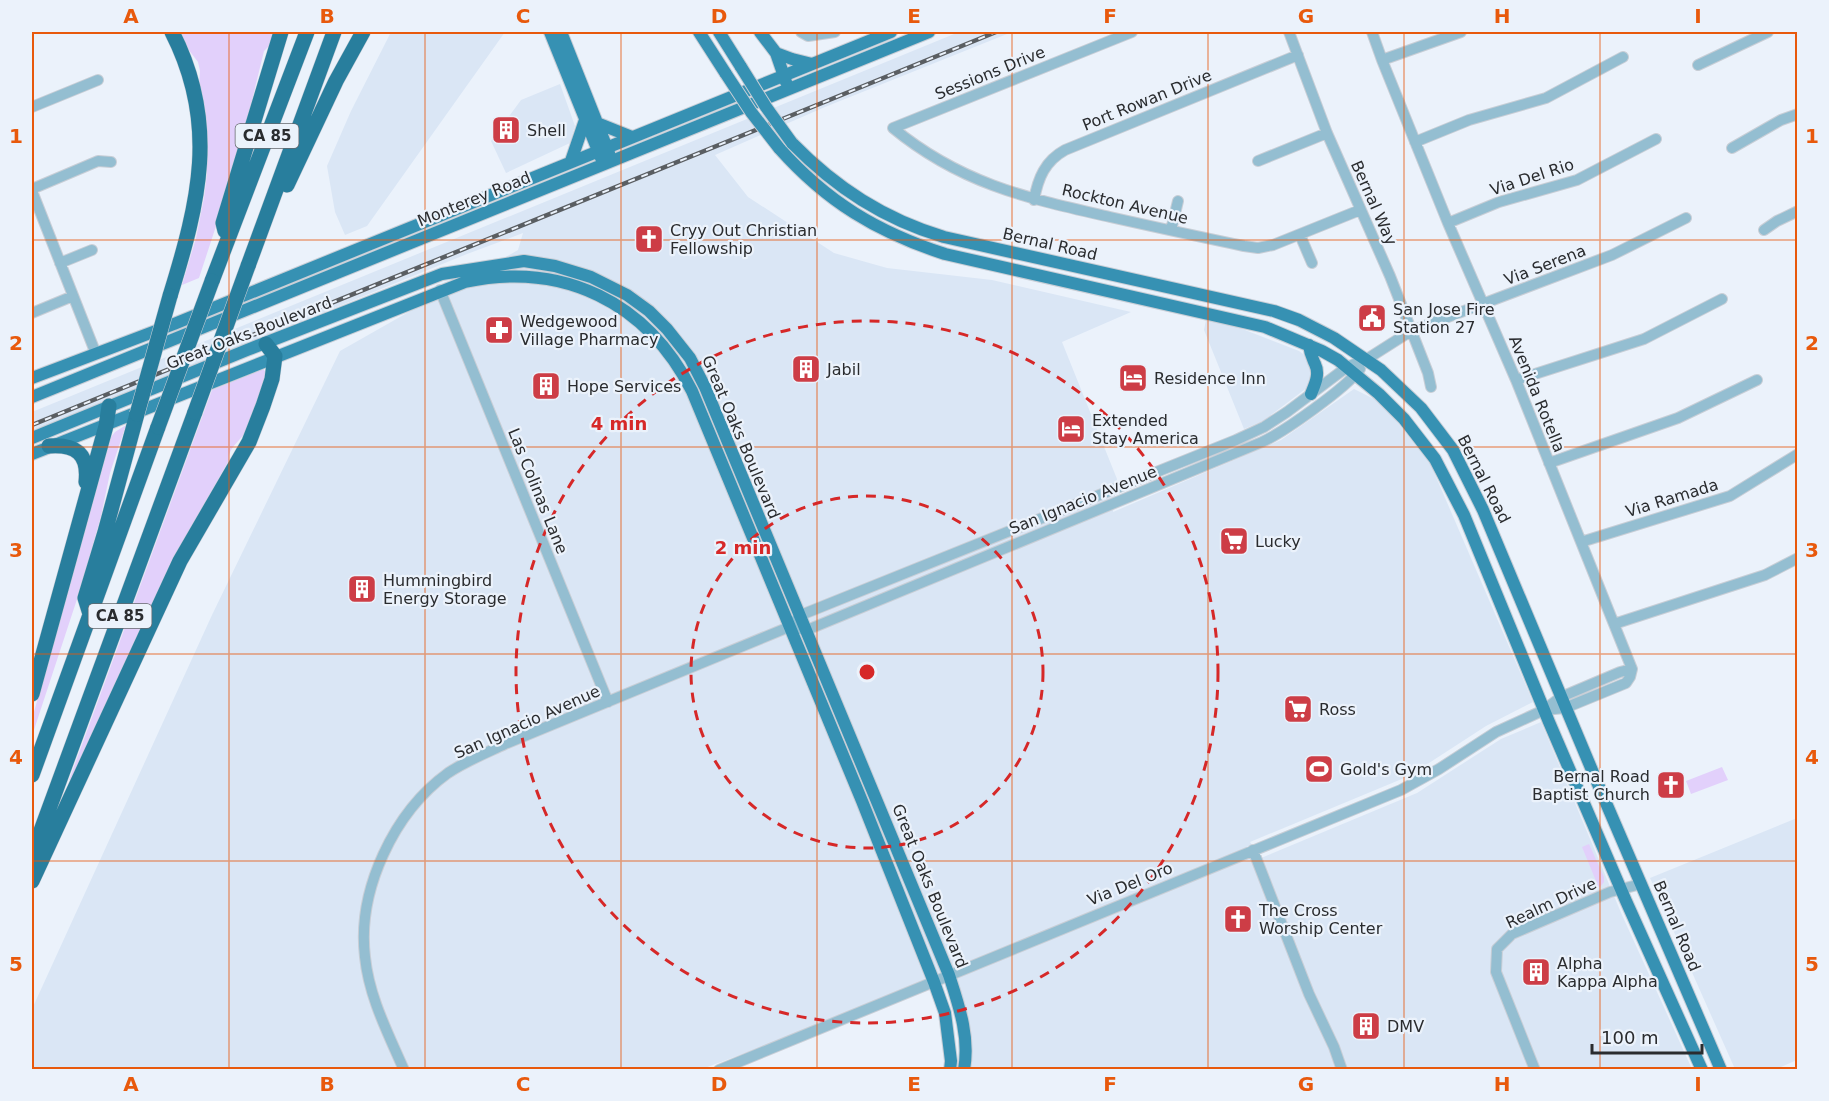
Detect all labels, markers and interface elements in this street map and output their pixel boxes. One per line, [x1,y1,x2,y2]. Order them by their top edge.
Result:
text: A [123,4,139,28]
text: B [319,4,335,28]
text: C [516,4,530,28]
text: D [711,4,727,28]
text: E [907,4,921,28]
text: F [1103,4,1117,28]
text: G [1298,4,1314,28]
text: H [1494,4,1510,28]
text: I [1694,4,1702,28]
street label: Sessions Drive [932,42,1048,104]
street label: Port Rowan Drive [1080,65,1214,135]
building icon: Shell [490,114,522,146]
place label: Shell [527,121,566,140]
text: 1 [9,124,23,148]
road number: CA 85 [236,124,298,148]
text: 1 [1805,124,1819,148]
street label: Via Del Rio [1488,155,1576,199]
street label: Bernal Way [1347,158,1401,248]
street label: Monterey Road [415,168,533,230]
street label: Rockton Avenue [1060,180,1190,228]
place label: Cryy Out Christian Fellowship [670,221,817,258]
church icon: Cryy Out Christian Fellowship [633,223,665,255]
street label: Bernal Road [1001,224,1099,264]
street label: Via Serena [1501,241,1589,289]
street label: Great Oaks Boulevard [164,293,334,373]
place label: San Jose Fire Station 27 [1393,300,1495,337]
public building icon: San Jose Fire Station 27 [1356,302,1388,334]
place label: Wedgewood Village Pharmacy [520,312,658,349]
pharmacy icon: Wedgewood Village Pharmacy [483,314,515,346]
text: 2 [9,331,23,355]
text: 2 [1805,331,1819,355]
street label: Avenida Rotella [1505,333,1569,455]
street label: Great Oaks Boulevard [698,352,784,522]
building icon: Jabil [790,353,822,385]
place label: Jabil [826,360,861,379]
hotel icon: Residence Inn [1117,362,1149,394]
place label: Residence Inn [1154,369,1266,388]
building icon: Hope Services [530,370,562,402]
place label: Hope Services [567,377,681,396]
place label: Extended Stay America [1092,411,1199,448]
text: 4 min [591,413,647,434]
hotel icon: Extended Stay America [1055,413,1087,445]
street label: Las Colinas Lane [504,425,572,557]
street label: Bernal Road [1454,432,1514,526]
street label: San Ignacio Avenue [1006,462,1160,538]
street label: Via Ramada [1623,475,1721,521]
supermarket icon: Lucky [1218,525,1250,557]
place label: Lucky [1255,532,1301,551]
text: 2 min [715,537,771,558]
text: 3 [9,538,23,562]
text: 3 [1805,538,1819,562]
place label: Hummingbird Energy Storage [383,571,507,608]
building icon: Hummingbird Energy Storage [346,573,378,605]
road number: CA 85 [88,604,152,628]
centre of rings [857,662,877,682]
street label: San Ignacio Avenue [451,681,603,763]
supermarket icon: Ross [1282,693,1314,725]
place label: Ross [1319,700,1356,719]
text: 4 [9,745,23,769]
text: 4 [1805,745,1819,769]
sports icon: Gold's Gym [1303,753,1335,785]
place label: Gold's Gym [1340,760,1432,779]
place label: Bernal Road Baptist Church [1532,767,1650,804]
church icon: Bernal Road Baptist Church [1655,769,1687,801]
street label: Great Oaks Boulevard [888,801,972,971]
street label: Via Del Oro [1085,858,1175,910]
street label: Realm Drive [1503,874,1599,932]
street label: Bernal Road [1649,878,1705,974]
place label: The Cross Worship Center [1258,901,1383,938]
church icon: The Cross Worship Center [1222,903,1254,935]
text: 5 [9,952,23,976]
text: 5 [1805,952,1819,976]
place label: Alpha Kappa Alpha [1557,954,1658,991]
building icon: Alpha Kappa Alpha [1520,956,1552,988]
building icon: DMV [1350,1010,1382,1042]
place label: DMV [1387,1017,1424,1036]
scale bar [1592,1017,1702,1055]
text: 100 m [1601,1027,1659,1048]
text: A [123,1072,139,1096]
text: B [319,1072,335,1096]
text: C [516,1072,530,1096]
text: D [711,1072,727,1096]
text: E [907,1072,921,1096]
text: F [1103,1072,1117,1096]
text: G [1298,1072,1314,1096]
text: H [1494,1072,1510,1096]
text: I [1694,1072,1702,1096]

